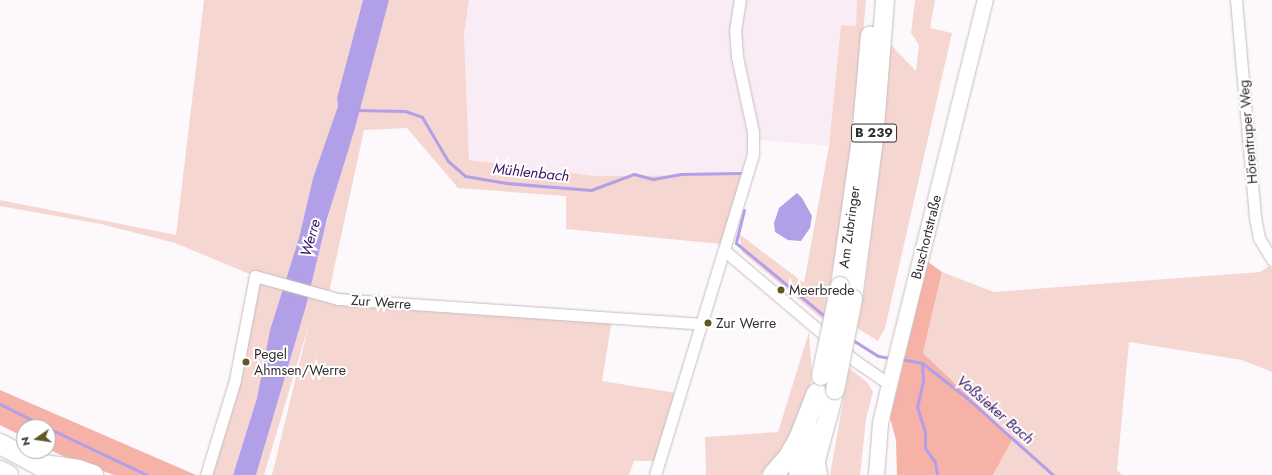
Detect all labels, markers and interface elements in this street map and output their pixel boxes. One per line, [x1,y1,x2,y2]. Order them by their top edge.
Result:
street label: Hörentruper Weg [1235,79,1261,185]
road number: B 239 [851,122,897,144]
water label: Mühlenbach [492,160,570,186]
street label: Am Zubringer [835,185,863,269]
street label: Buschortstraße [907,193,945,281]
water label: Werre [297,217,325,259]
place label: Meerbrede [789,282,855,298]
marker: Meerbrede [776,285,786,295]
street label: Zur Werre [350,292,412,312]
place label: Zur Werre [716,315,776,331]
marker: Zur Werre [703,318,713,328]
place label: Pegel Ahmsen/Werre [254,346,346,378]
marker: Pegel Ahmsen/Werre [241,357,251,367]
water label: Voßsieker Bach [953,372,1037,448]
north arrow [16,419,56,459]
text: N [17,435,34,448]

